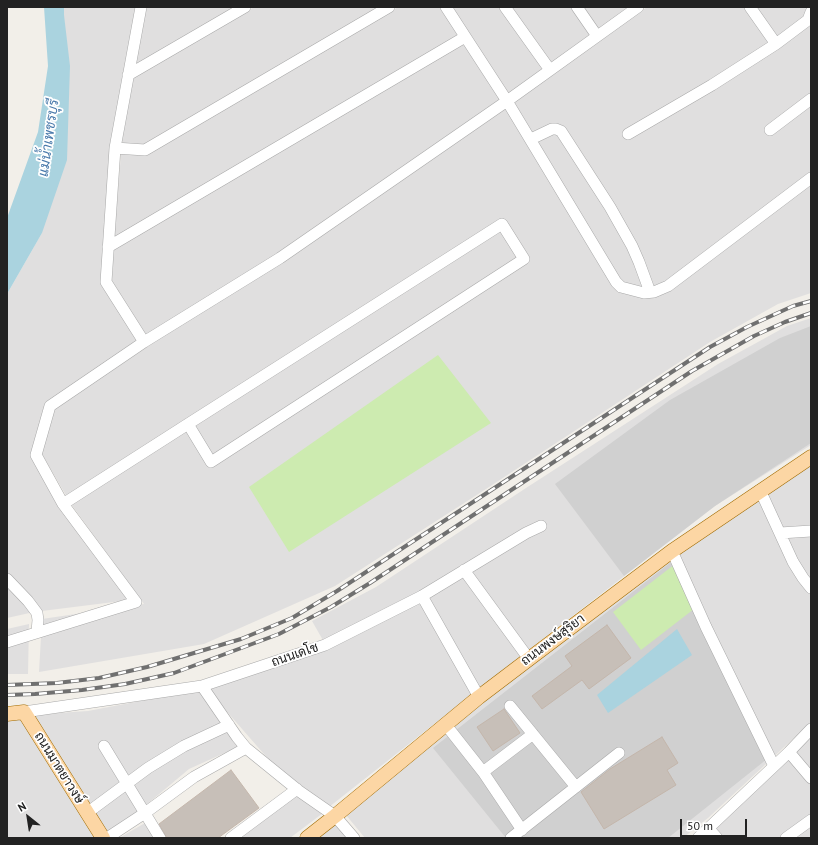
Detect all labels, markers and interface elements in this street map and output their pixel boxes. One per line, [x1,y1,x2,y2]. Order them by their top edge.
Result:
water label: แม่น้ำเพชรบุรี [35,98,63,178]
street label: ถนนพงษ์สุริยา [518,611,588,669]
street label: ถนนเดโช [269,640,321,670]
street label: ถนนมาตยาวงษ์ [31,729,87,807]
north arrow [8,797,48,837]
text: N [15,799,29,814]
scale bar [682,811,749,837]
text: 50 m [687,818,713,833]

